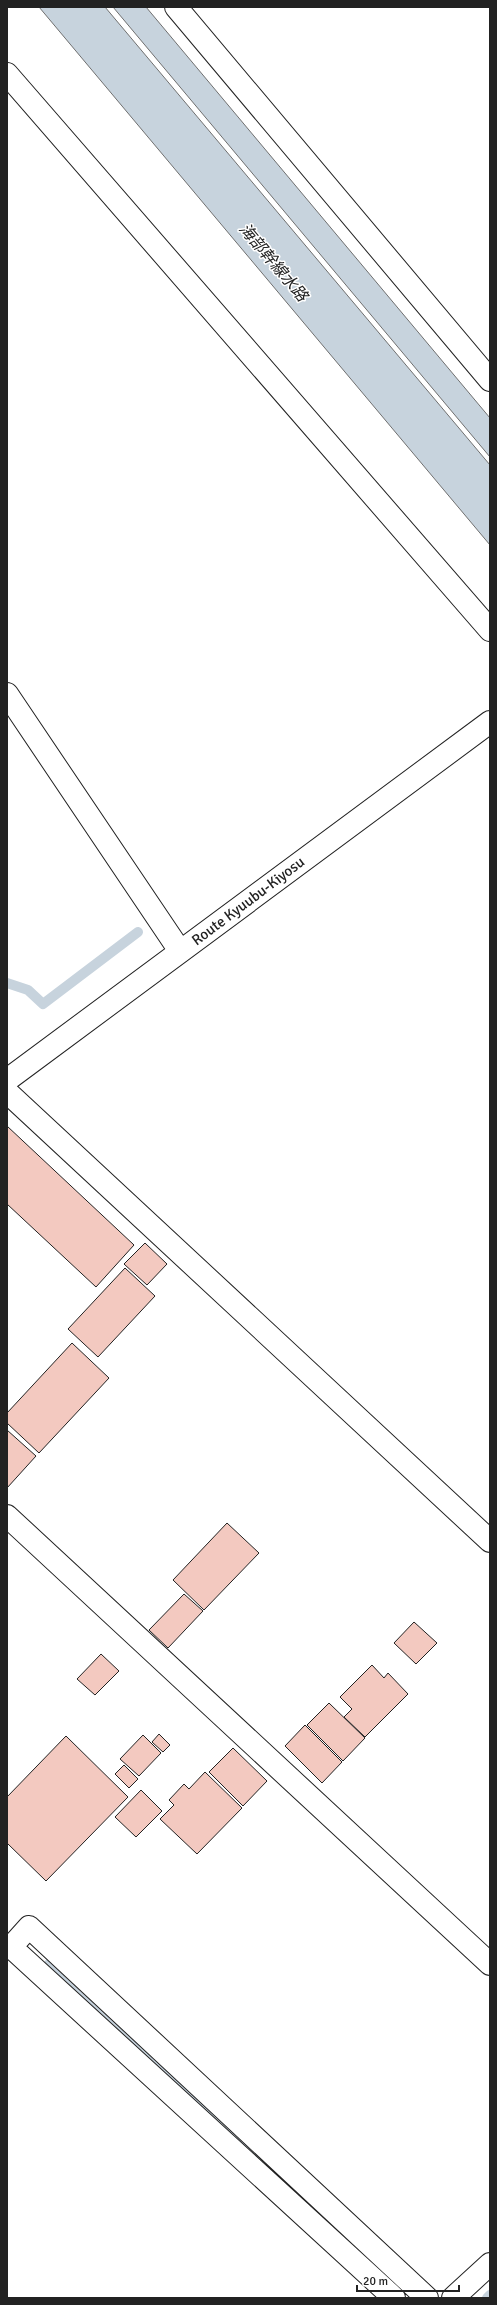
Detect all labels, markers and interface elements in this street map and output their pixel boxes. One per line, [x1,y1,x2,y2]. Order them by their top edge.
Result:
water label: 海部幹線水路 [235,219,313,307]
street label: Route Kyuubu-Kiyosu [188,853,308,949]
scale bar [357,2267,459,2293]
text: 20 m [363,2274,388,2289]

